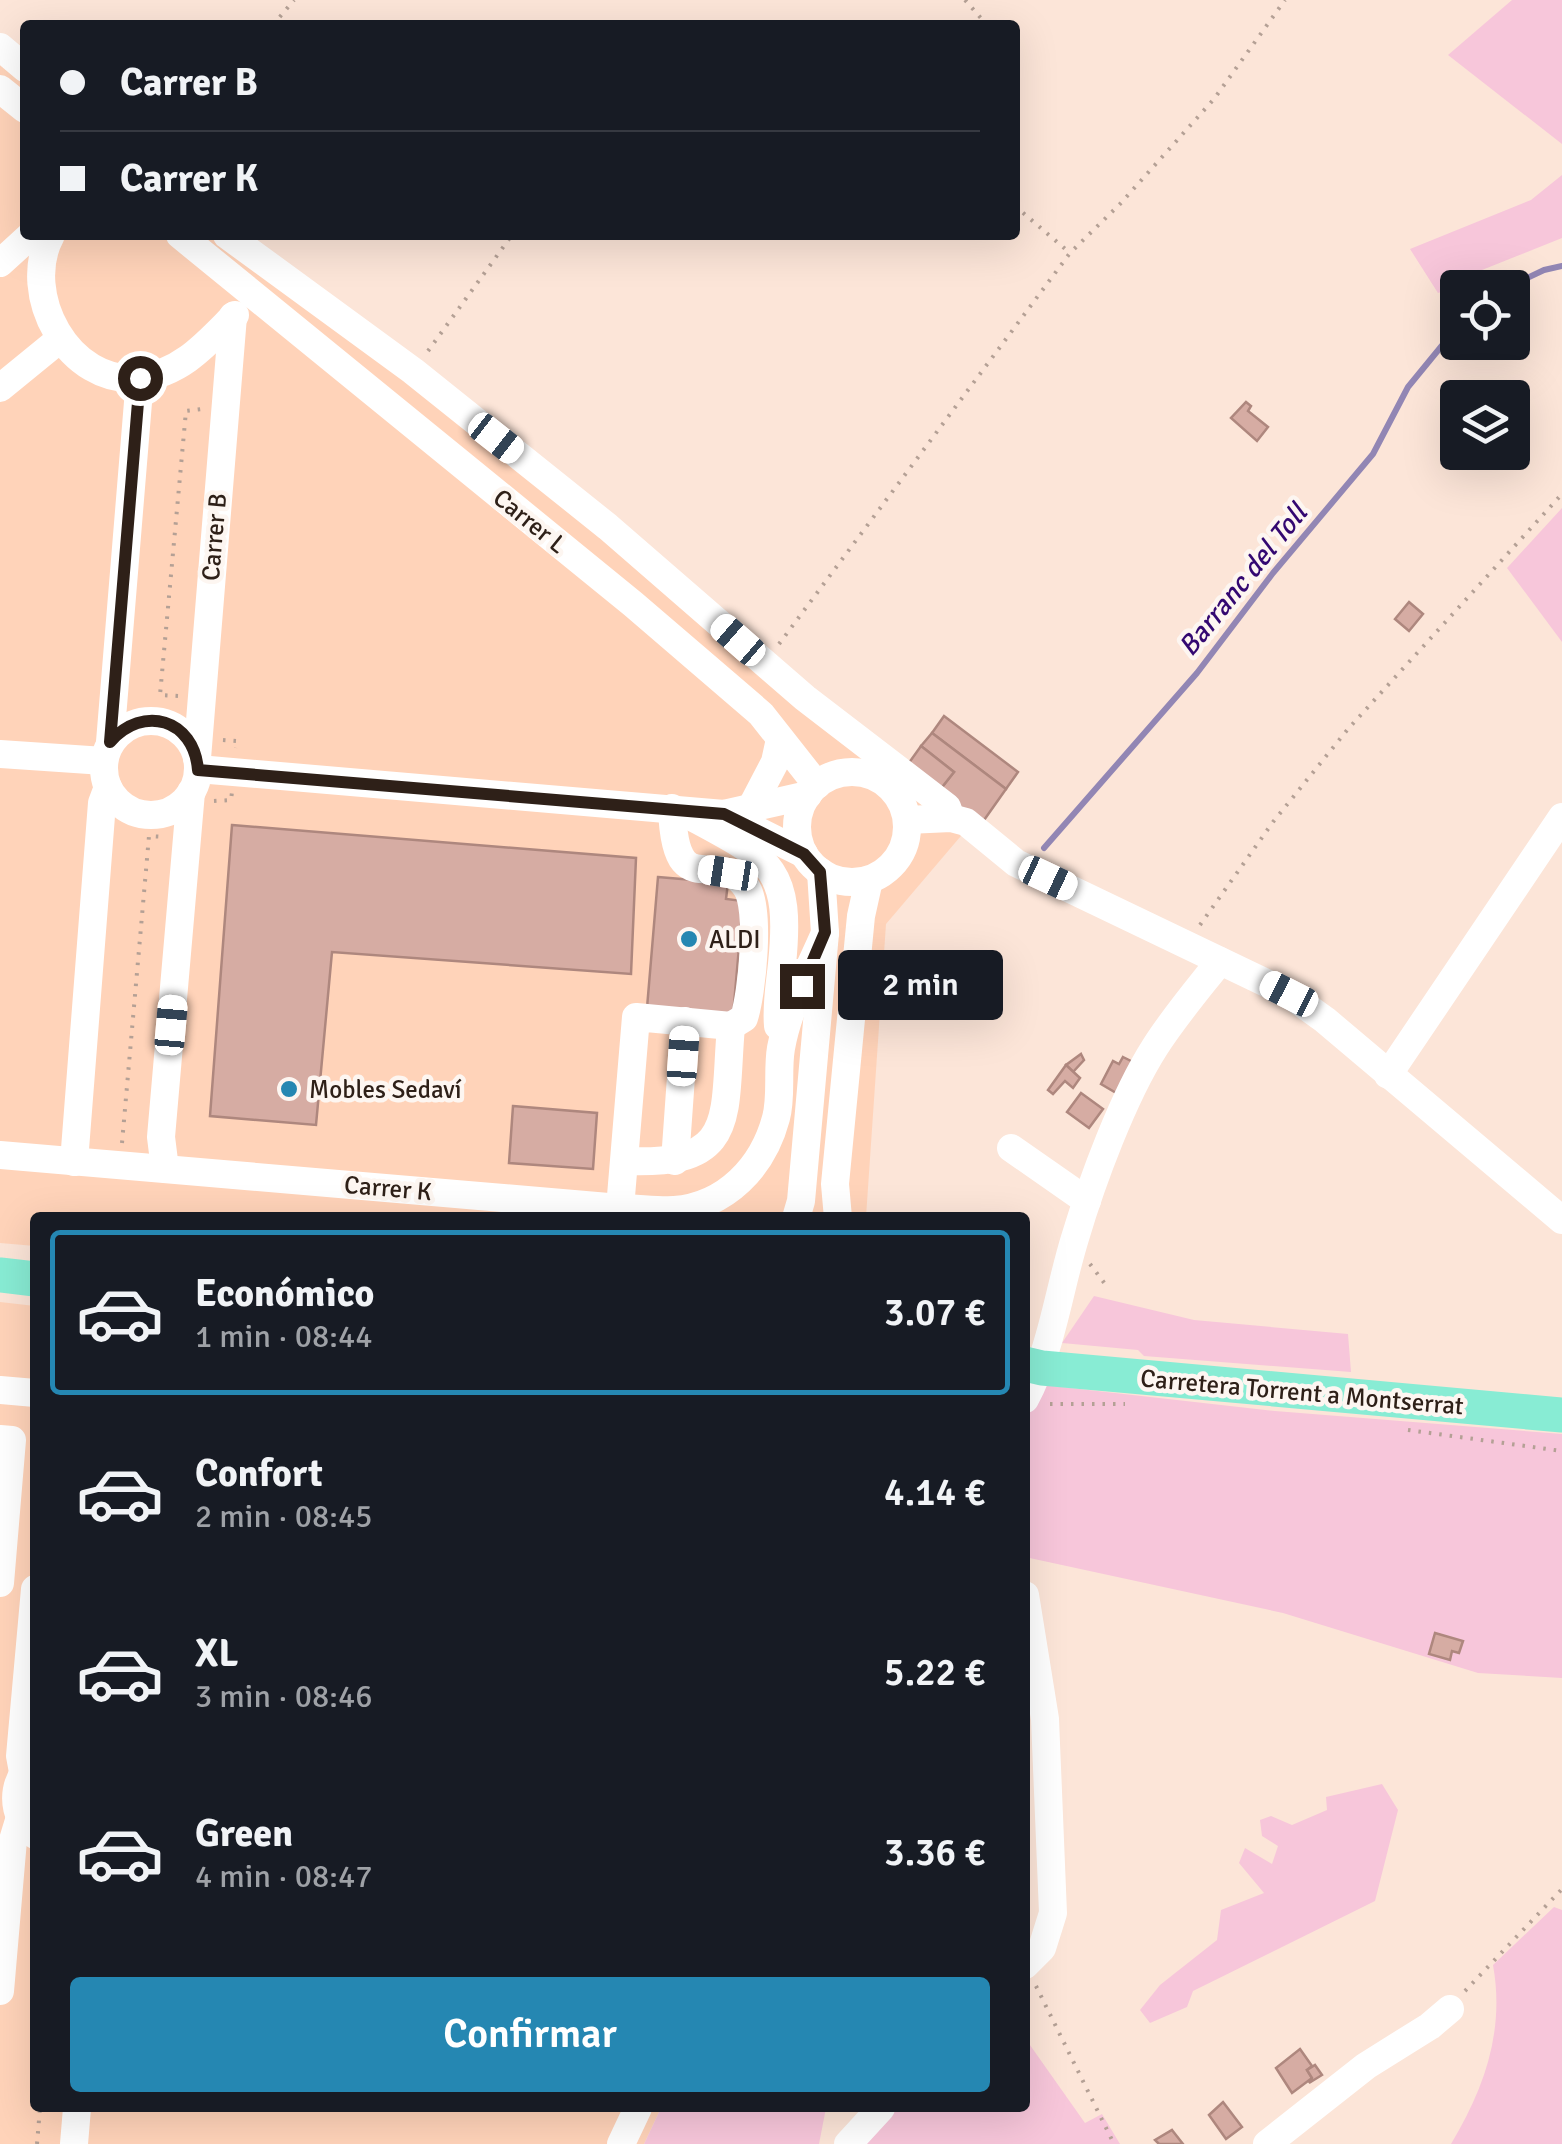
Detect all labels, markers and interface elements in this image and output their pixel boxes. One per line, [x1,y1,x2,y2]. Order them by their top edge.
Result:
text: Carrer B [120,59,258,106]
text: Carrer K [120,155,258,202]
map controls [1440,270,1530,470]
button: locate [1440,270,1530,360]
route start [118,356,163,401]
button: layers [1440,380,1530,470]
car [463,408,529,468]
street label: Carrer L [487,482,573,560]
street label: Carrer B [195,492,233,582]
water label: Barranc del Toll [1171,496,1316,663]
car [706,609,770,671]
car [1014,852,1082,904]
car [696,853,760,893]
place label: ALDI [709,924,761,955]
marker: ALDI [678,928,700,950]
callout: 2 min [837,951,1002,1021]
route end [780,964,825,1009]
text: 2 min [882,965,959,1004]
car [1255,967,1323,1021]
car [153,994,189,1056]
car [666,1025,700,1087]
place label: Mobles Sedaví [309,1074,462,1105]
marker: Mobles Sedaví [278,1078,300,1100]
street label: Carrer K [343,1169,433,1207]
icon: car [75,1268,165,1358]
text: Económico [195,1270,374,1317]
text: 3.07 € [884,1289,985,1336]
text: 1 min · 08:44 [195,1317,373,1356]
street label: Carretera Torrent a Montserrat [1139,1362,1465,1422]
icon: car [75,1448,165,1538]
text: Confort [195,1450,323,1497]
text: 4.14 € [884,1469,985,1516]
text: 2 min · 08:45 [195,1497,373,1536]
icon: car [75,1628,165,1718]
text: XL [195,1630,238,1677]
text: 5.22 € [884,1649,985,1696]
text: 3 min · 08:46 [195,1677,373,1716]
icon: car [75,1808,165,1898]
text: Green [195,1810,293,1857]
text: 3.36 € [884,1829,985,1876]
text: 4 min · 08:47 [195,1857,373,1896]
button: Confirmar [70,1977,990,2092]

